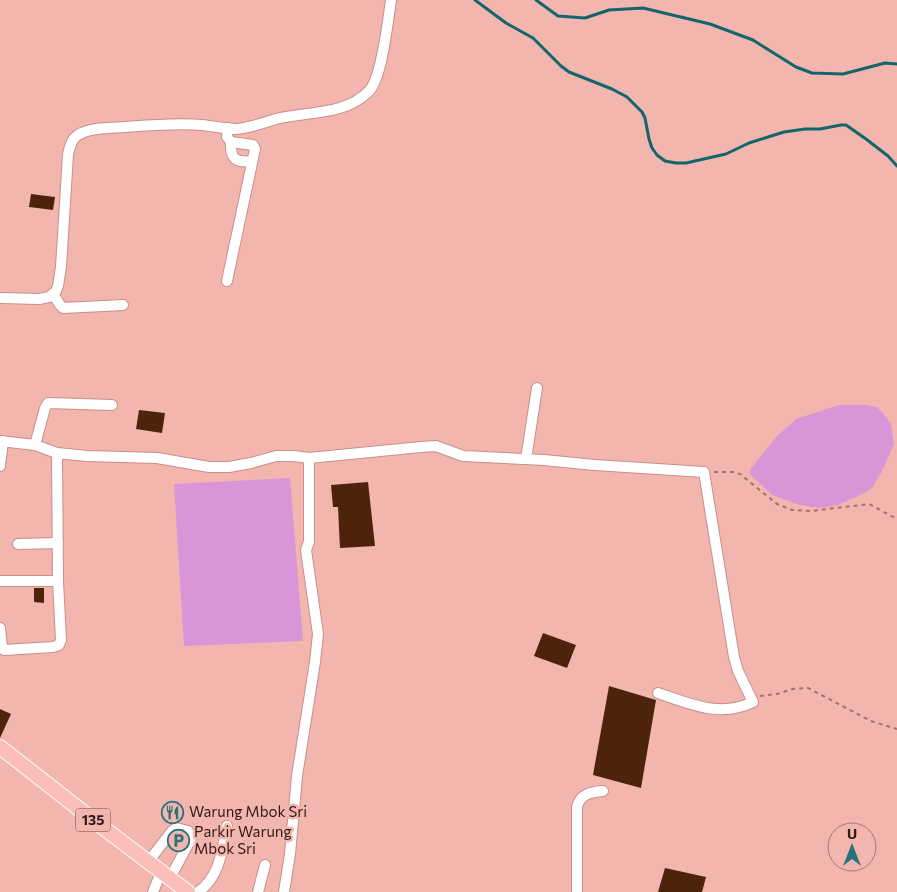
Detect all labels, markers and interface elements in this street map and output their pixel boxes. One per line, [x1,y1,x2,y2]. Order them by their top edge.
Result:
restaurant icon: Warung Mbok Sri [161,800,185,824]
place label: Warung Mbok Sri [189,802,307,820]
road number: 135 [76,808,110,832]
place label: Parkir Warung Mbok Sri [194,822,292,857]
north arrow [827,822,877,872]
text: U [847,825,857,842]
parking icon: Parkir Warung Mbok Sri [166,829,190,853]

